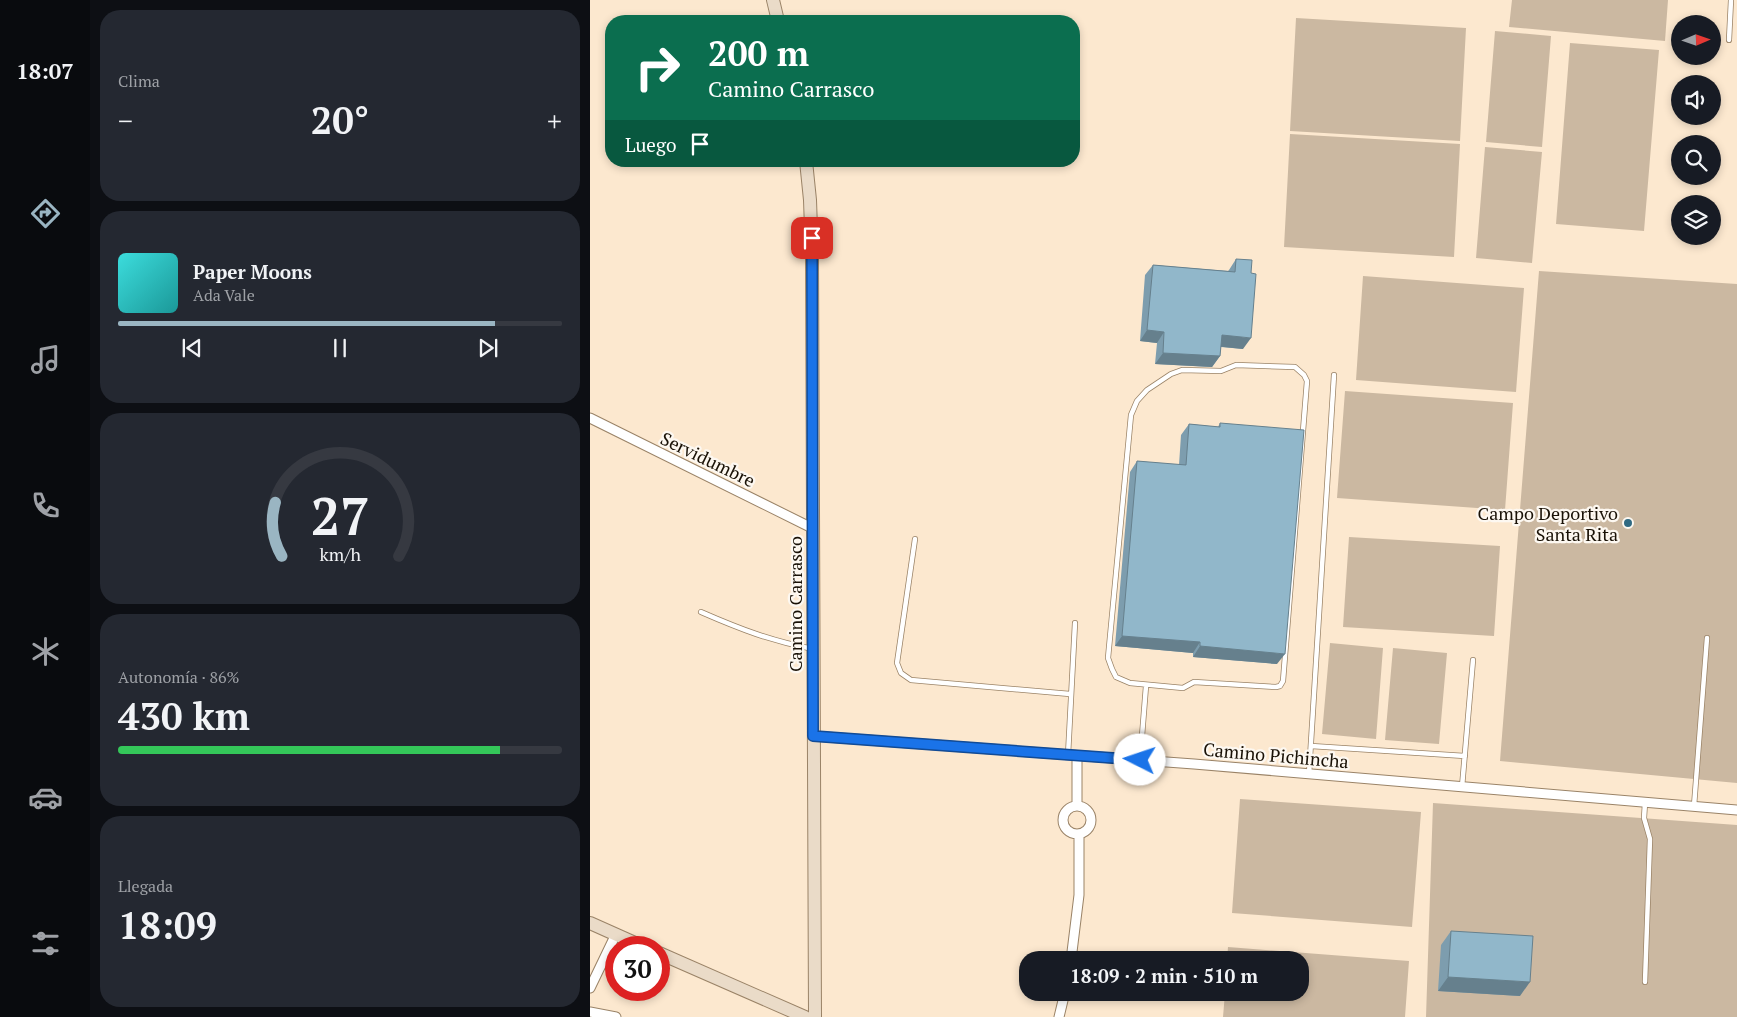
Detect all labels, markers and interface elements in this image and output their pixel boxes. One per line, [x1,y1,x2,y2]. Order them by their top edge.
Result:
north arrow [1671,15,1721,65]
map controls [1671,15,1721,245]
text: 200 m [708,30,809,76]
icon: right [625,35,690,100]
text: 18:07 [16,56,74,85]
text: Clima [118,70,160,92]
text: Camino Carrasco [708,74,874,103]
button: sound [1671,75,1721,125]
text: 20° [311,95,369,145]
text: − [118,102,133,139]
text: + [547,102,562,139]
icon: arrive [686,130,714,158]
text: Luego [625,132,676,157]
button: search [1671,135,1721,185]
button: layers [1671,195,1721,245]
icon: directions [28,196,63,231]
pin [791,217,833,259]
icon: arrive [798,224,826,252]
text: Paper Moons [193,259,312,284]
text: Ada Vale [193,284,255,306]
icon: previous [178,334,206,362]
icon: pause [326,334,354,362]
icon: next [474,334,502,362]
icon: music [28,342,63,377]
street label: Servidumbre [657,426,759,492]
text: 27 [311,481,369,550]
icon: phone [28,488,63,523]
place label: Campo Deportivo Santa Rita [1478,501,1618,546]
marker: Campo Deportivo Santa Rita [1622,517,1634,529]
street label: Camino Carrasco [783,536,807,672]
text: km/h [319,542,361,566]
icon: climate [28,634,63,669]
text: Autonomía · 86% [118,666,240,688]
text: 430 km [118,691,250,741]
position arrow [1113,733,1165,785]
street label: Camino Pichincha [1202,737,1350,773]
icon: car [28,780,63,815]
text: Llegada [118,875,173,897]
text: 18:09 [118,900,217,950]
icon: filters [28,926,63,961]
speed limit sign: 30 [605,936,670,1001]
text: 18:09 · 2 min · 510 m [1070,963,1258,988]

